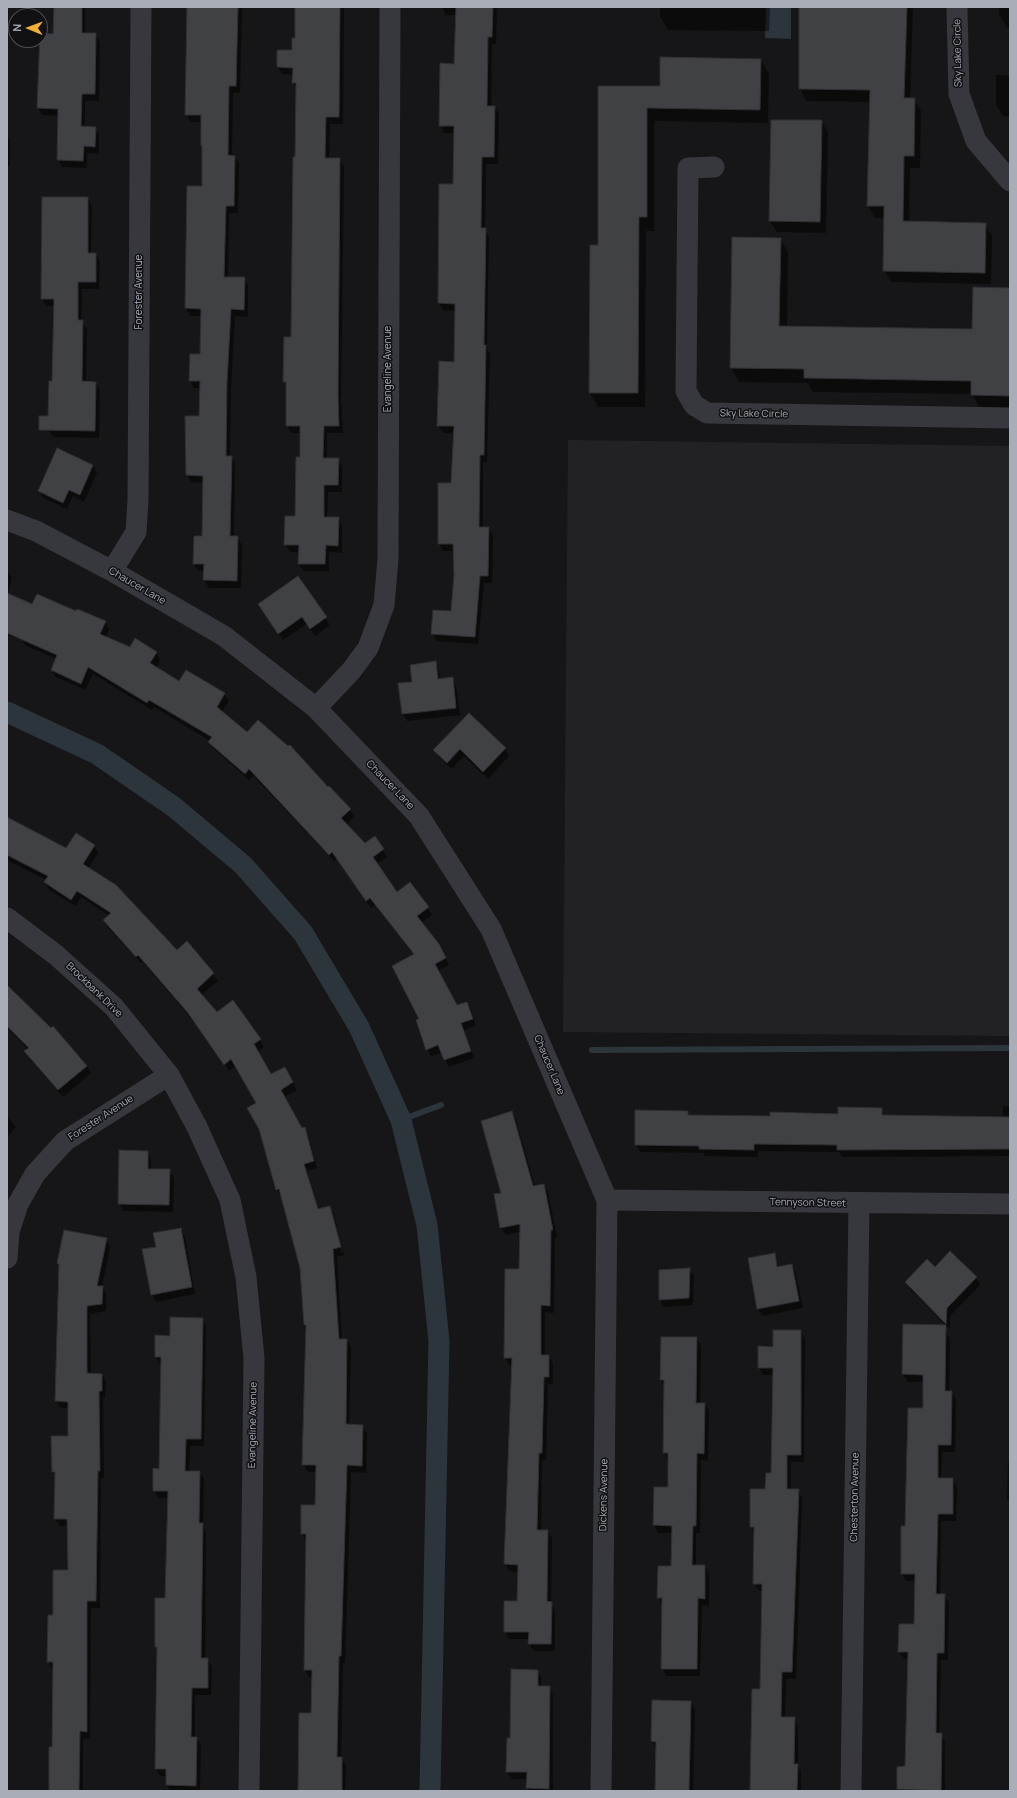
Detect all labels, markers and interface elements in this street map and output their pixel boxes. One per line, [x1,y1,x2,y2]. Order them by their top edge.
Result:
north arrow [8,8,48,48]
street label: Sky Lake Circle [951,19,965,87]
text: N [9,24,24,32]
street label: Forester Avenue [133,255,145,329]
street label: Evangeline Avenue [382,326,394,412]
street label: Sky Lake Circle [720,407,788,421]
street label: Chaucer Lane [106,565,168,607]
street label: Chaucer Lane [364,758,416,812]
street label: Brockbank Drive [63,960,125,1020]
street label: Chaucer Lane [531,1033,567,1097]
street label: Forester Avenue [66,1093,136,1143]
street label: Tennyson Street [770,1196,846,1210]
street label: Evangeline Avenue [246,1382,260,1468]
street label: Chesterton Avenue [848,1452,862,1542]
street label: Dickens Avenue [597,1459,611,1531]

